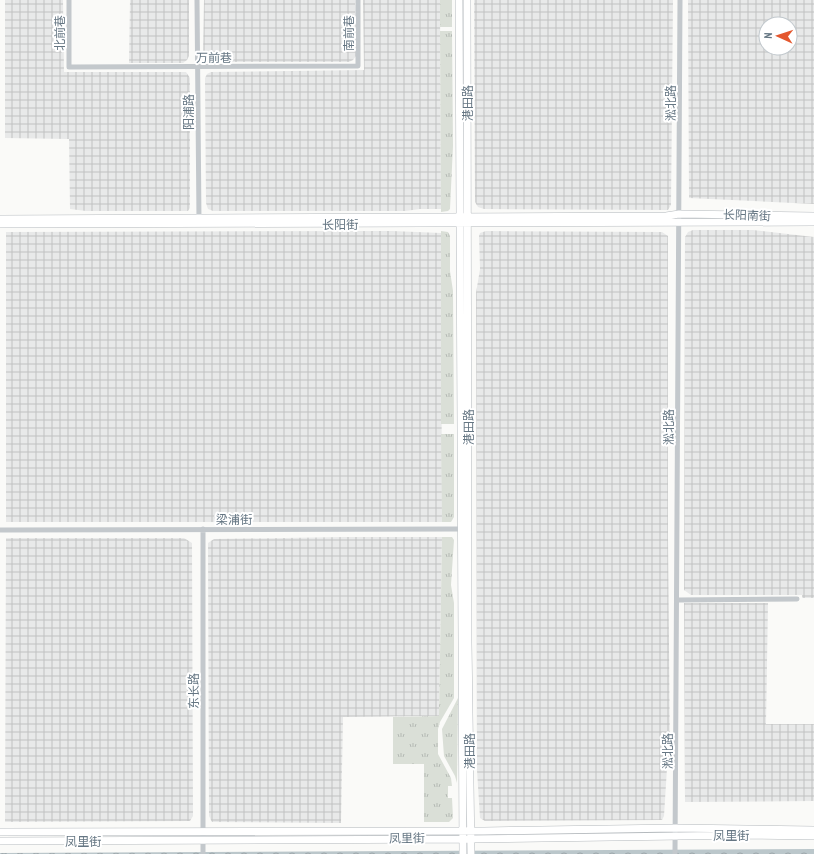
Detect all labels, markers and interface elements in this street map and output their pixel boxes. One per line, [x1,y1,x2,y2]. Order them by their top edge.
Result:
street label: 北前巷 [52,15,67,51]
street label: 南前巷 [341,15,356,51]
north arrow [758,16,798,56]
text: N [761,32,775,39]
street label: 万前巷 [196,50,232,65]
street label: 港田路 [460,85,475,121]
street label: 淞北路 [663,85,678,121]
street label: 阳浦路 [181,94,196,130]
street label: 长阳南街 [723,207,771,223]
street label: 长阳街 [322,217,358,232]
street label: 港田路 [461,409,476,445]
street label: 淞北路 [661,409,676,445]
street label: 梁浦街 [216,512,252,527]
street label: 东长路 [186,673,201,709]
street label: 港田路 [462,733,477,769]
street label: 淞北路 [660,733,675,769]
street label: 凤里街 [713,828,749,843]
street label: 凤里街 [389,830,425,846]
street label: 凤里街 [65,834,101,849]

